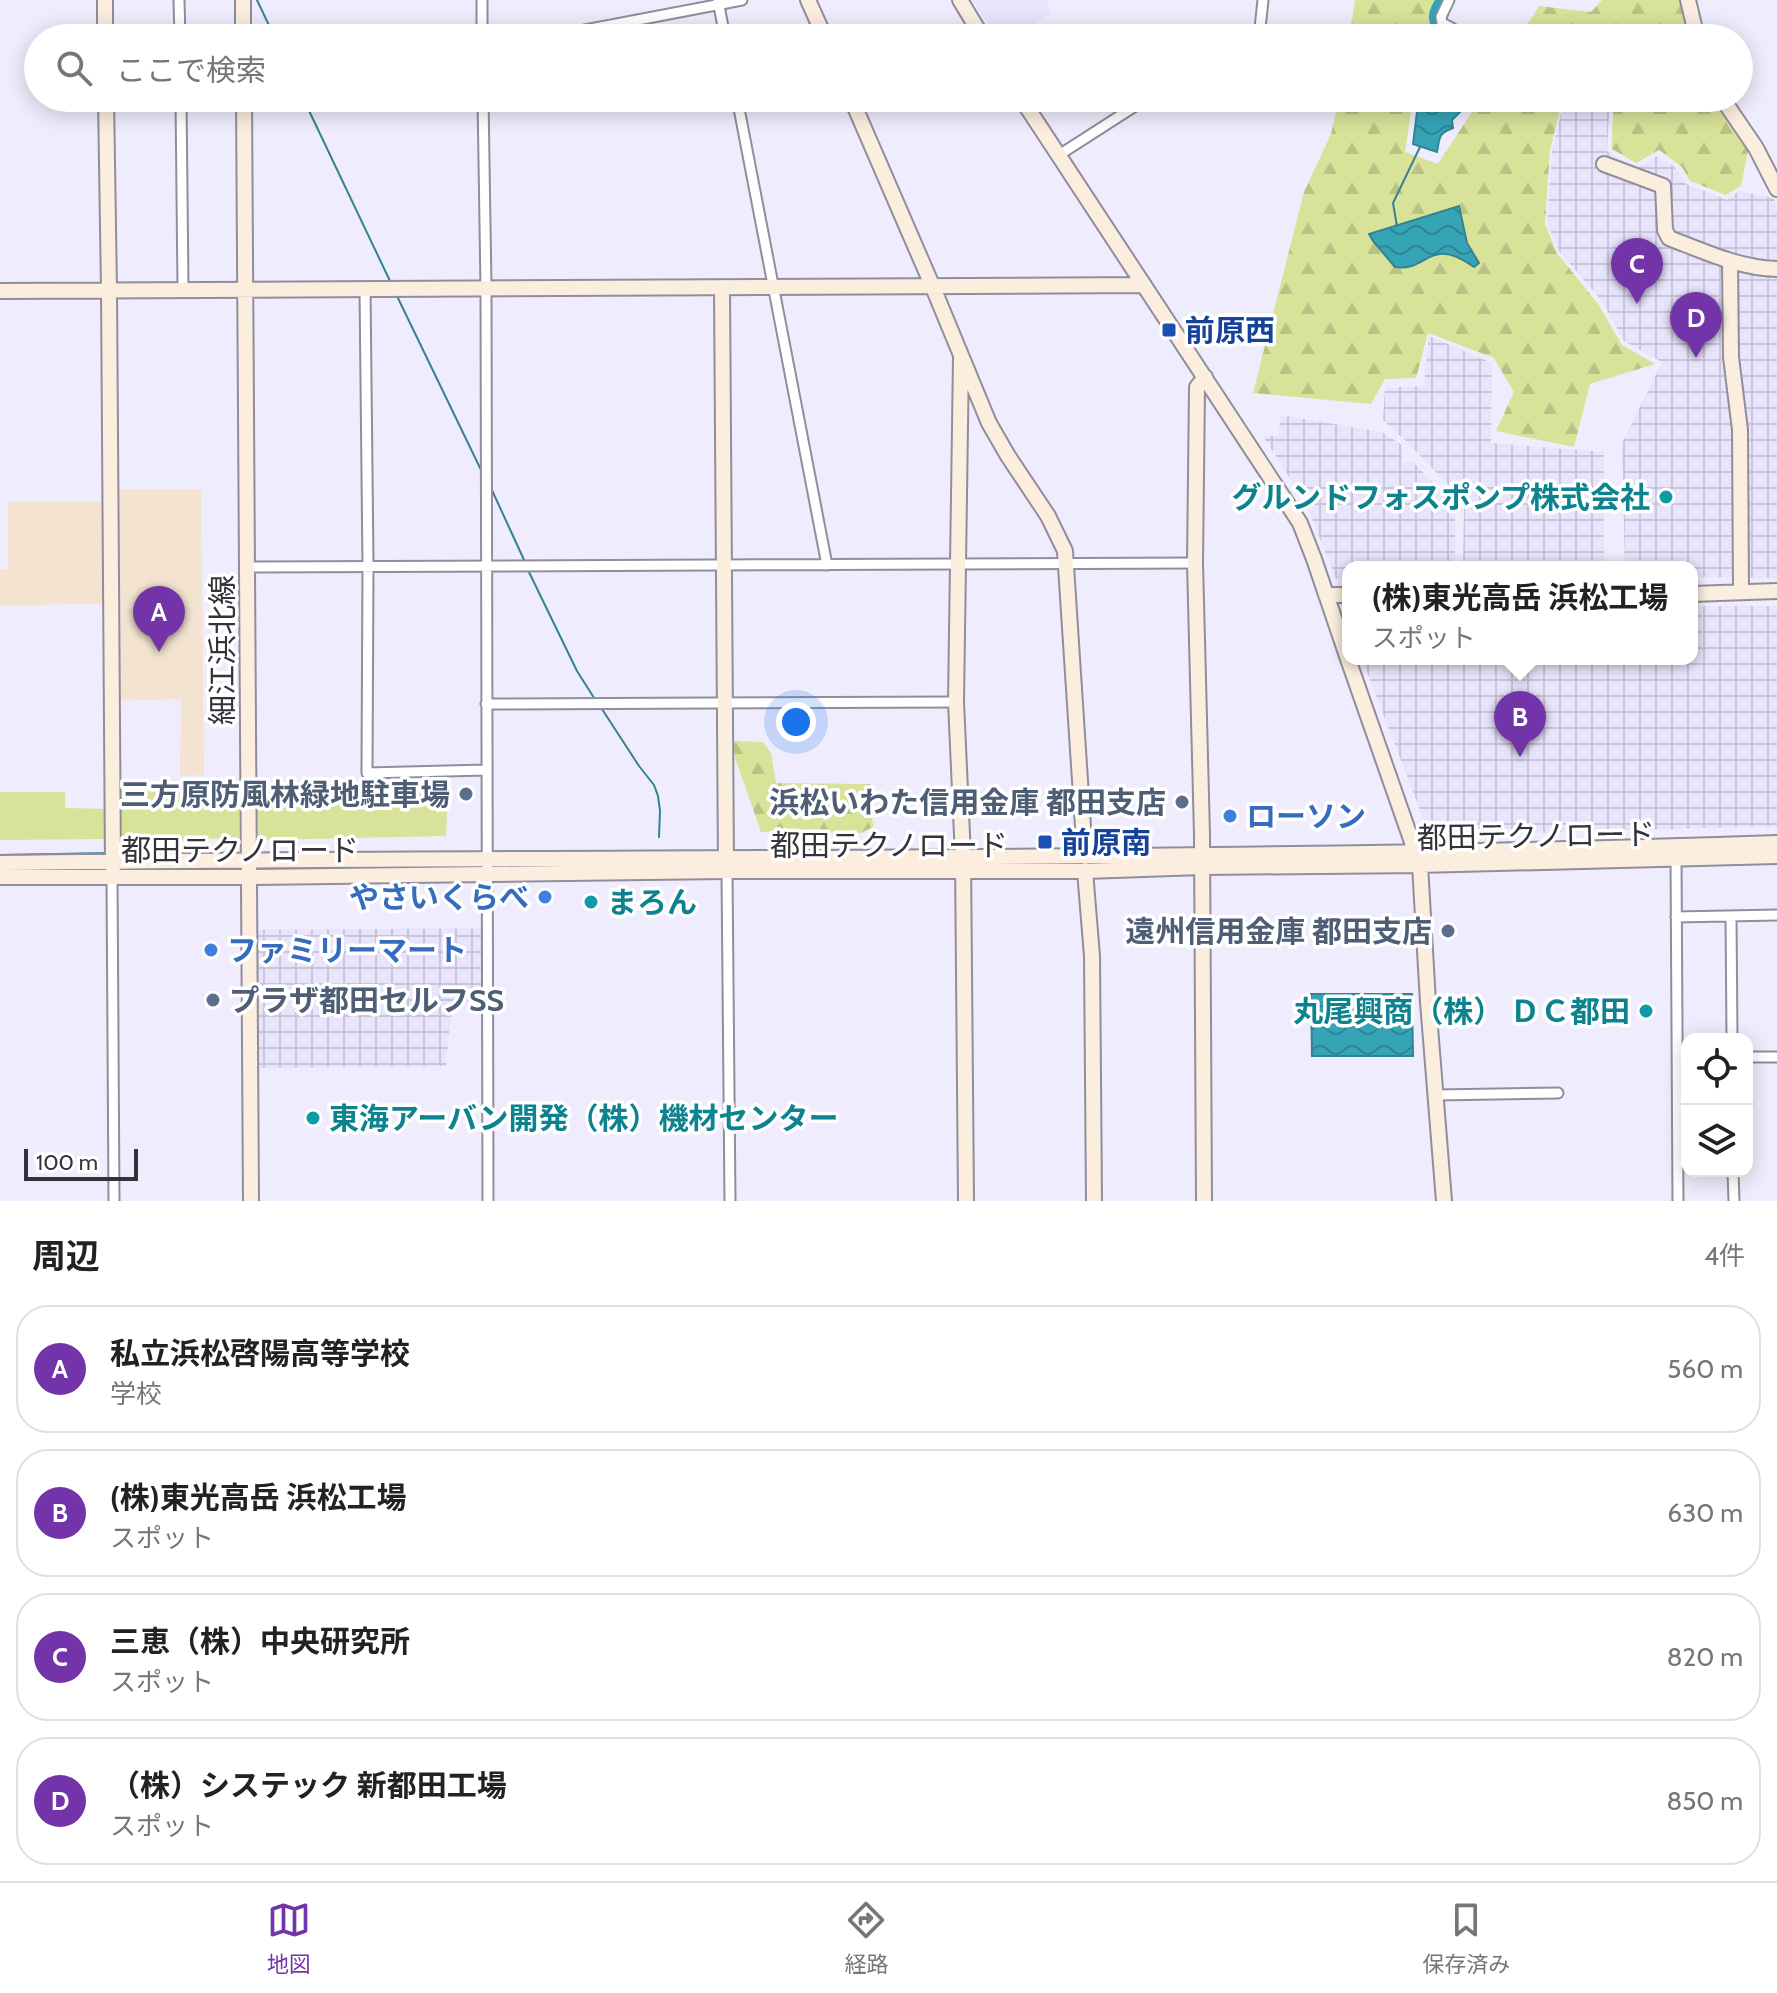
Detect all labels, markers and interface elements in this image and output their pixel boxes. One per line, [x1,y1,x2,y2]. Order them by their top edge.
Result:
search box [24,24,1753,112]
icon: search [52,46,96,90]
text: ここで検索 [116,52,266,89]
pin: C [1611,238,1663,304]
pin: D [1670,292,1722,358]
place label: 前原西 [1185,312,1275,349]
marker: 前原西 [1160,321,1178,339]
place label: グルンドフォスポンプ株式会社 [1232,479,1650,516]
marker: グルンドフォスポンプ株式会社 [1657,488,1675,506]
popup [1342,561,1698,665]
street label: 細江浜北線 [204,575,241,725]
text: (株)東光高岳 浜松工場 [1372,579,1668,616]
pin: A [133,586,185,652]
text: スポット [1372,622,1476,654]
pin: B [1494,691,1546,757]
your location [776,702,816,742]
place label: 三方原防風林緑地駐車場 [120,776,450,813]
place label: 浜松いわた信用金庫 都田支店 [769,784,1166,821]
marker: 三方原防風林緑地駐車場 [457,785,475,803]
marker: 浜松いわた信用金庫 都田支店 [1173,793,1191,811]
place label: ローソン [1246,798,1366,835]
marker: ローソン [1221,807,1239,825]
street label: 都田テクノロード [1417,815,1655,857]
place label: 前原南 [1061,824,1151,861]
street label: 都田テクノロード [770,827,1008,864]
street label: 都田テクノロード [121,832,359,869]
marker: 前原南 [1036,833,1054,851]
place label: やさいくらべ [349,879,529,916]
place label: まろん [607,884,697,921]
marker: やさいくらべ [536,888,554,906]
marker: まろん [582,893,600,911]
place label: 遠州信用金庫 都田支店 [1125,913,1432,950]
marker: 遠州信用金庫 都田支店 [1439,922,1457,940]
place label: ファミリーマート [227,932,467,969]
marker: ファミリーマート [202,941,220,959]
place label: プラザ都田セルフSS [229,982,504,1019]
marker: プラザ都田セルフSS [204,991,222,1009]
place label: 丸尾興商（株） ＤＣ都田 [1293,993,1630,1030]
marker: 丸尾興商（株） ＤＣ都田 [1637,1002,1655,1020]
map controls [1681,1033,1753,1177]
button: locate [1681,1033,1753,1105]
place label: 東海アーバン開発（株）機材センター [329,1100,838,1137]
button: layers [1681,1105,1753,1177]
marker: 東海アーバン開発（株）機材センター [304,1109,322,1127]
scale bar [24,1145,138,1181]
text: 100 m [36,1149,98,1176]
text: 周辺 [32,1235,100,1277]
text: 4件 [1704,1240,1745,1272]
text: 私立浜松啓陽高等学校 [110,1335,410,1372]
text: A [52,1353,68,1385]
text: 560 m [1667,1353,1743,1385]
text: 学校 [110,1378,162,1410]
text: (株)東光高岳 浜松工場 [110,1479,406,1516]
text: B [52,1497,68,1529]
text: 630 m [1667,1497,1743,1529]
text: スポット [110,1522,214,1554]
text: 三恵（株）中央研究所 [110,1623,410,1660]
text: C [52,1641,68,1673]
text: 820 m [1667,1641,1743,1673]
text: スポット [110,1666,214,1698]
text: （株）システック 新都田工場 [110,1767,507,1804]
text: D [51,1785,69,1817]
text: 850 m [1666,1785,1743,1817]
text: スポット [110,1810,214,1842]
tab: 地図 [267,1898,311,1978]
tab: 経路 [844,1898,888,1978]
tab: 保存済み [1422,1898,1510,1978]

